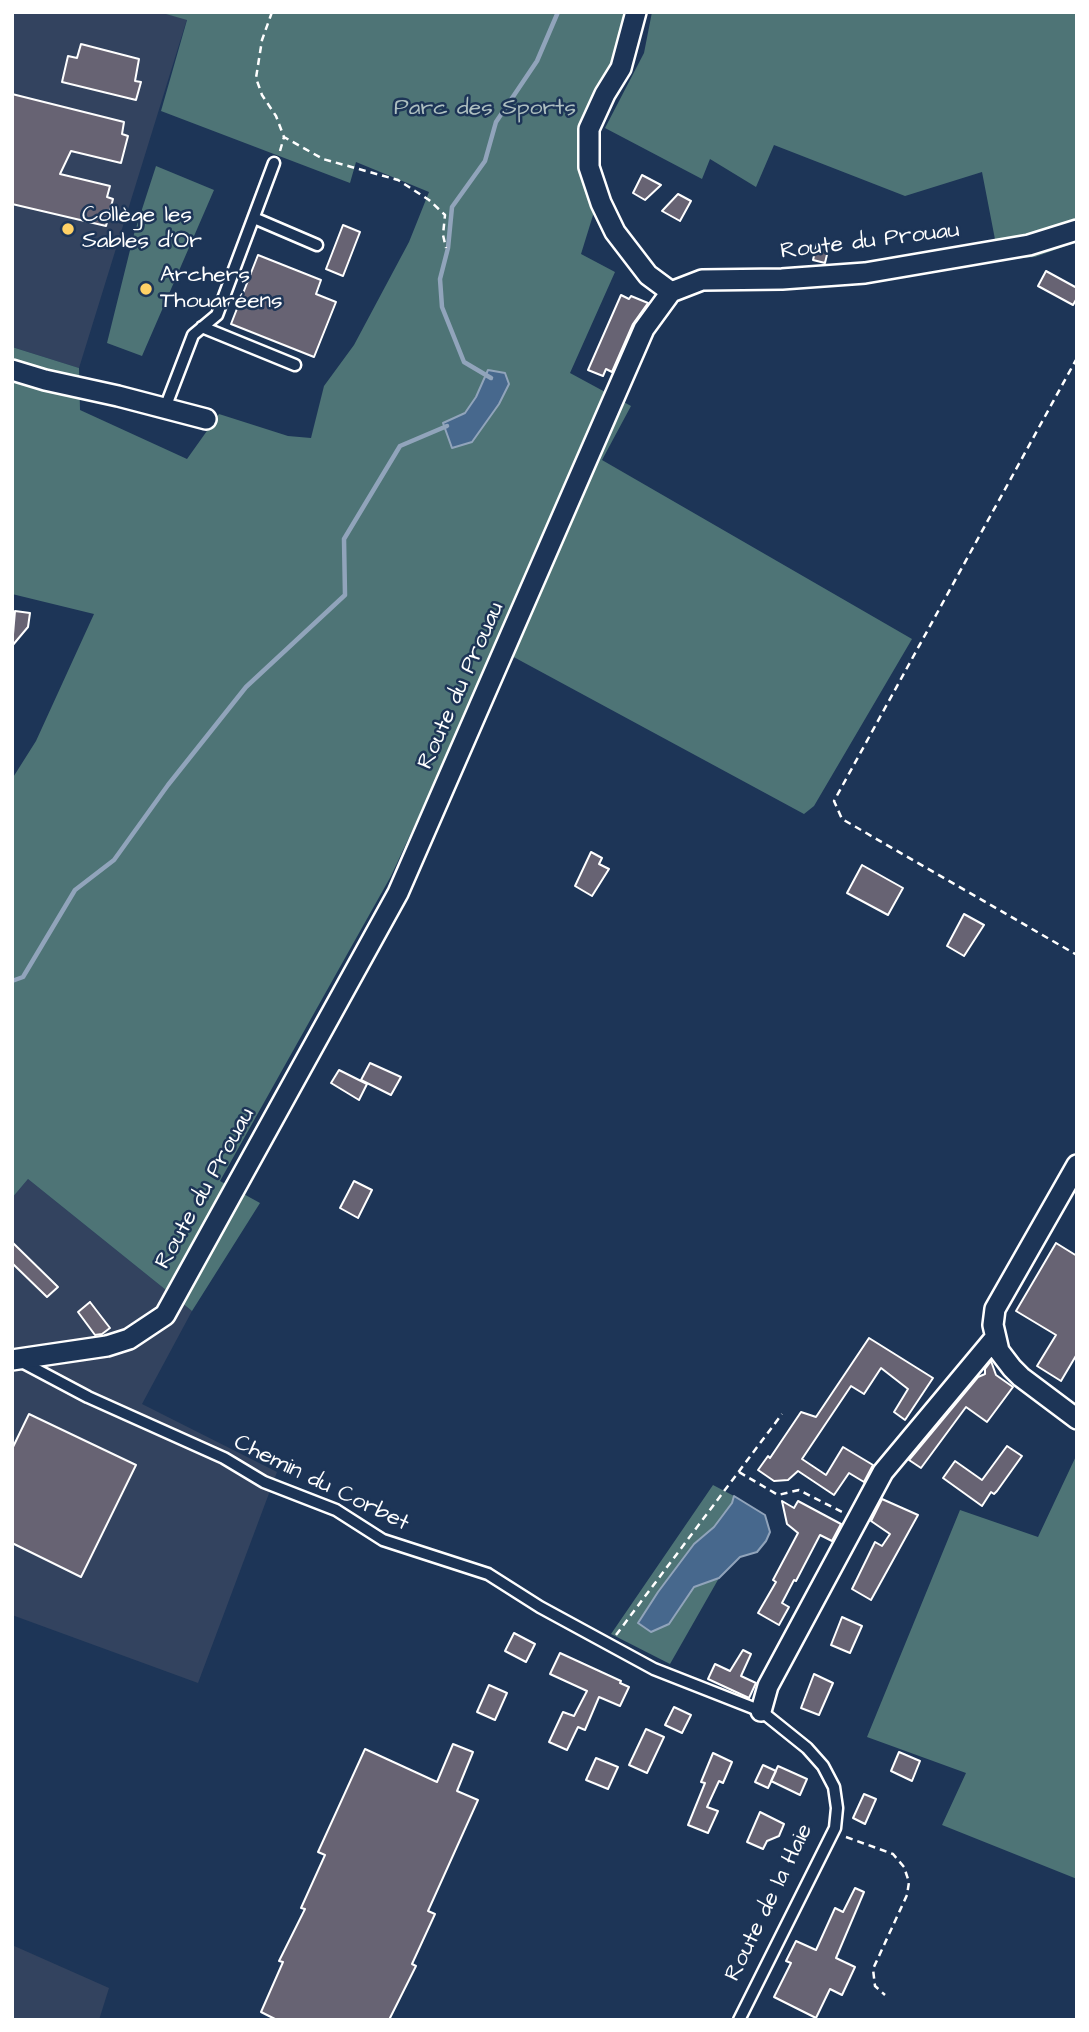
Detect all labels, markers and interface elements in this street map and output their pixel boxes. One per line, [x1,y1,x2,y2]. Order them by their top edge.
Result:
park label: Parc des Sports [394,95,576,123]
place label: Collège les Sables d'Or [82,202,202,256]
street label: Route du Prouau [779,217,961,267]
marker: Collège les Sables d'Or [60,221,76,237]
place label: Archers Thouaréens [160,262,283,316]
marker: Archers Thouaréens [138,281,154,297]
street label: Route du Prouau [413,598,511,774]
street label: Route du Prouau [150,1104,262,1274]
street label: Chemin du Corbet [229,1430,413,1538]
street label: Route de la Haie [720,1820,820,1986]

